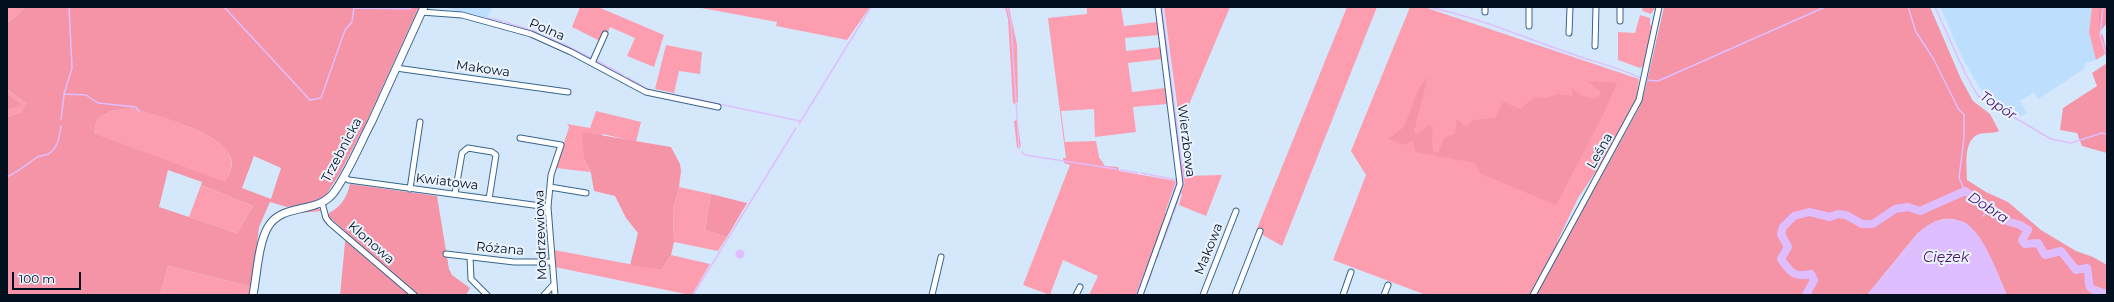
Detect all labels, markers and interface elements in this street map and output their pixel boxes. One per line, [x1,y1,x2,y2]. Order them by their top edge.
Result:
street label: Polna [527,16,567,44]
street label: Makowa [455,57,511,81]
water label: Topór [1977,88,2019,124]
street label: Wierzbowa [1174,104,1198,178]
street label: Trzebnicka [319,115,365,185]
street label: Leśna [1584,131,1616,171]
street label: Kwiatowa [415,170,479,194]
street label: Modrzewiowa [532,189,550,281]
water label: Dobra [1965,189,2011,227]
street label: Klonowa [345,219,397,267]
street label: Makowa [1192,221,1226,277]
street label: Różana [475,239,525,259]
water label: Ciężek [1923,250,1969,266]
scale bar [14,264,83,290]
text: 100 m [19,271,55,286]

